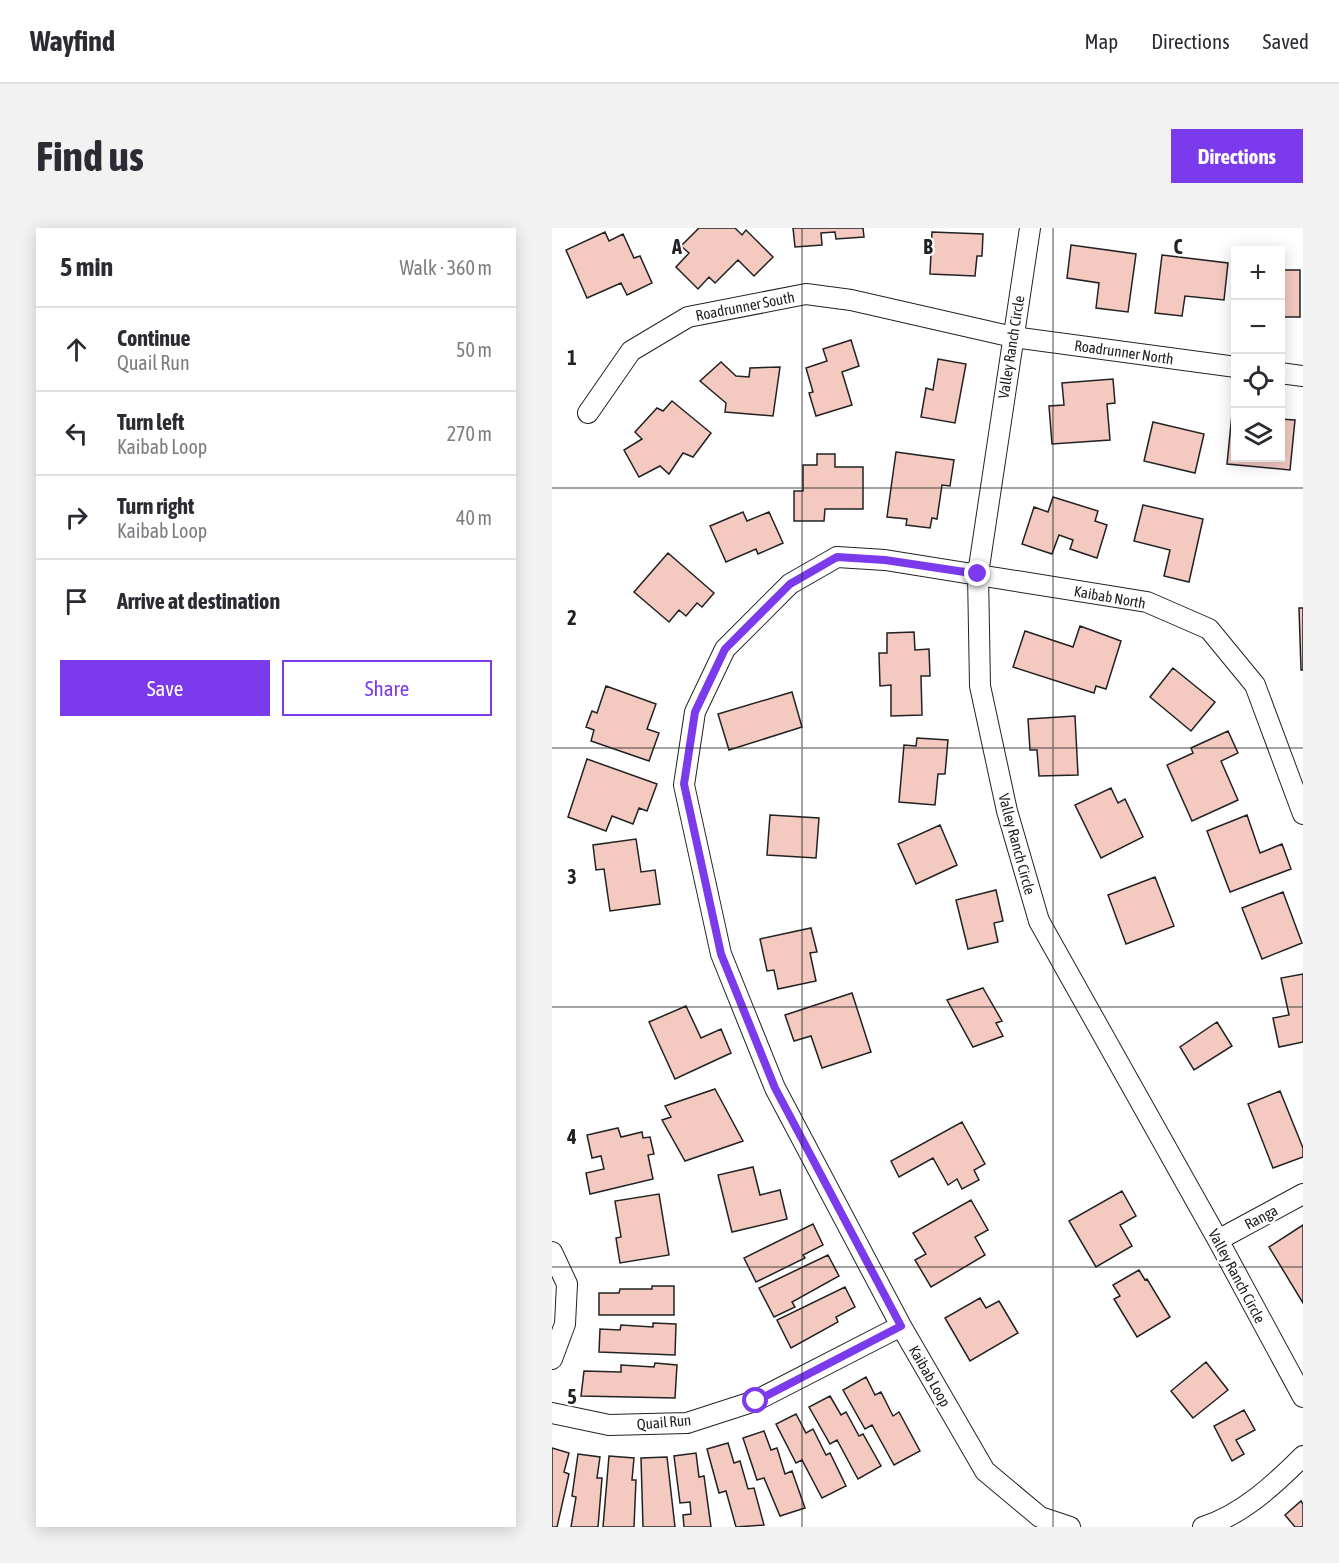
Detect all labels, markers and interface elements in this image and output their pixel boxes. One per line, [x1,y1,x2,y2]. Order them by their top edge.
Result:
text: Wayfind [30,25,115,57]
text: Map [1084,29,1118,53]
text: Directions [1151,29,1230,53]
text: Saved [1263,29,1309,53]
button: Directions [1171,129,1303,183]
text: Find us [36,132,144,180]
text: A [671,235,682,258]
text: B [923,235,933,258]
text: C [1174,235,1183,258]
map controls [1231,246,1285,462]
button: + [1231,246,1285,300]
text: 5 min [60,252,113,282]
text: Walk · 360 m [400,256,492,279]
street label: Roadrunner South [694,288,796,324]
street label: Valley Ranch Circle [994,294,1028,400]
button: − [1231,300,1285,354]
text: Continue [117,325,191,351]
icon: ahead [60,333,93,366]
street label: Roadrunner North [1073,337,1175,367]
text: 50 m [456,338,492,361]
text: 1 [567,346,577,369]
text: Quail Run [117,351,190,374]
button: locate [1231,354,1285,408]
button: layers [1231,408,1285,462]
text: Turn left [117,409,184,435]
icon: left [60,417,93,450]
text: 270 m [447,422,492,445]
text: Kaibab Loop [117,435,207,458]
text: Turn right [117,493,194,519]
icon: right [60,501,93,534]
text: 40 m [456,506,492,529]
text: Kaibab Loop [117,519,207,542]
route end [964,560,990,586]
street label: Kaibab North [1073,582,1147,612]
icon: arrive [60,585,93,618]
text: Arrive at destination [117,588,280,614]
text: 2 [567,606,577,629]
button: Save [60,660,270,716]
button: Share [282,660,492,716]
street label: Valley Ranch Circle [995,792,1039,897]
text: 3 [567,865,577,888]
text: 4 [566,1125,577,1148]
street label: Ranga [1242,1201,1280,1233]
street label: Valley Ranch Circle [1205,1226,1269,1326]
street label: Kaibab Loop [906,1342,954,1410]
text: 5 [567,1385,577,1408]
route start [742,1387,768,1413]
street label: Quail Run [636,1411,692,1433]

